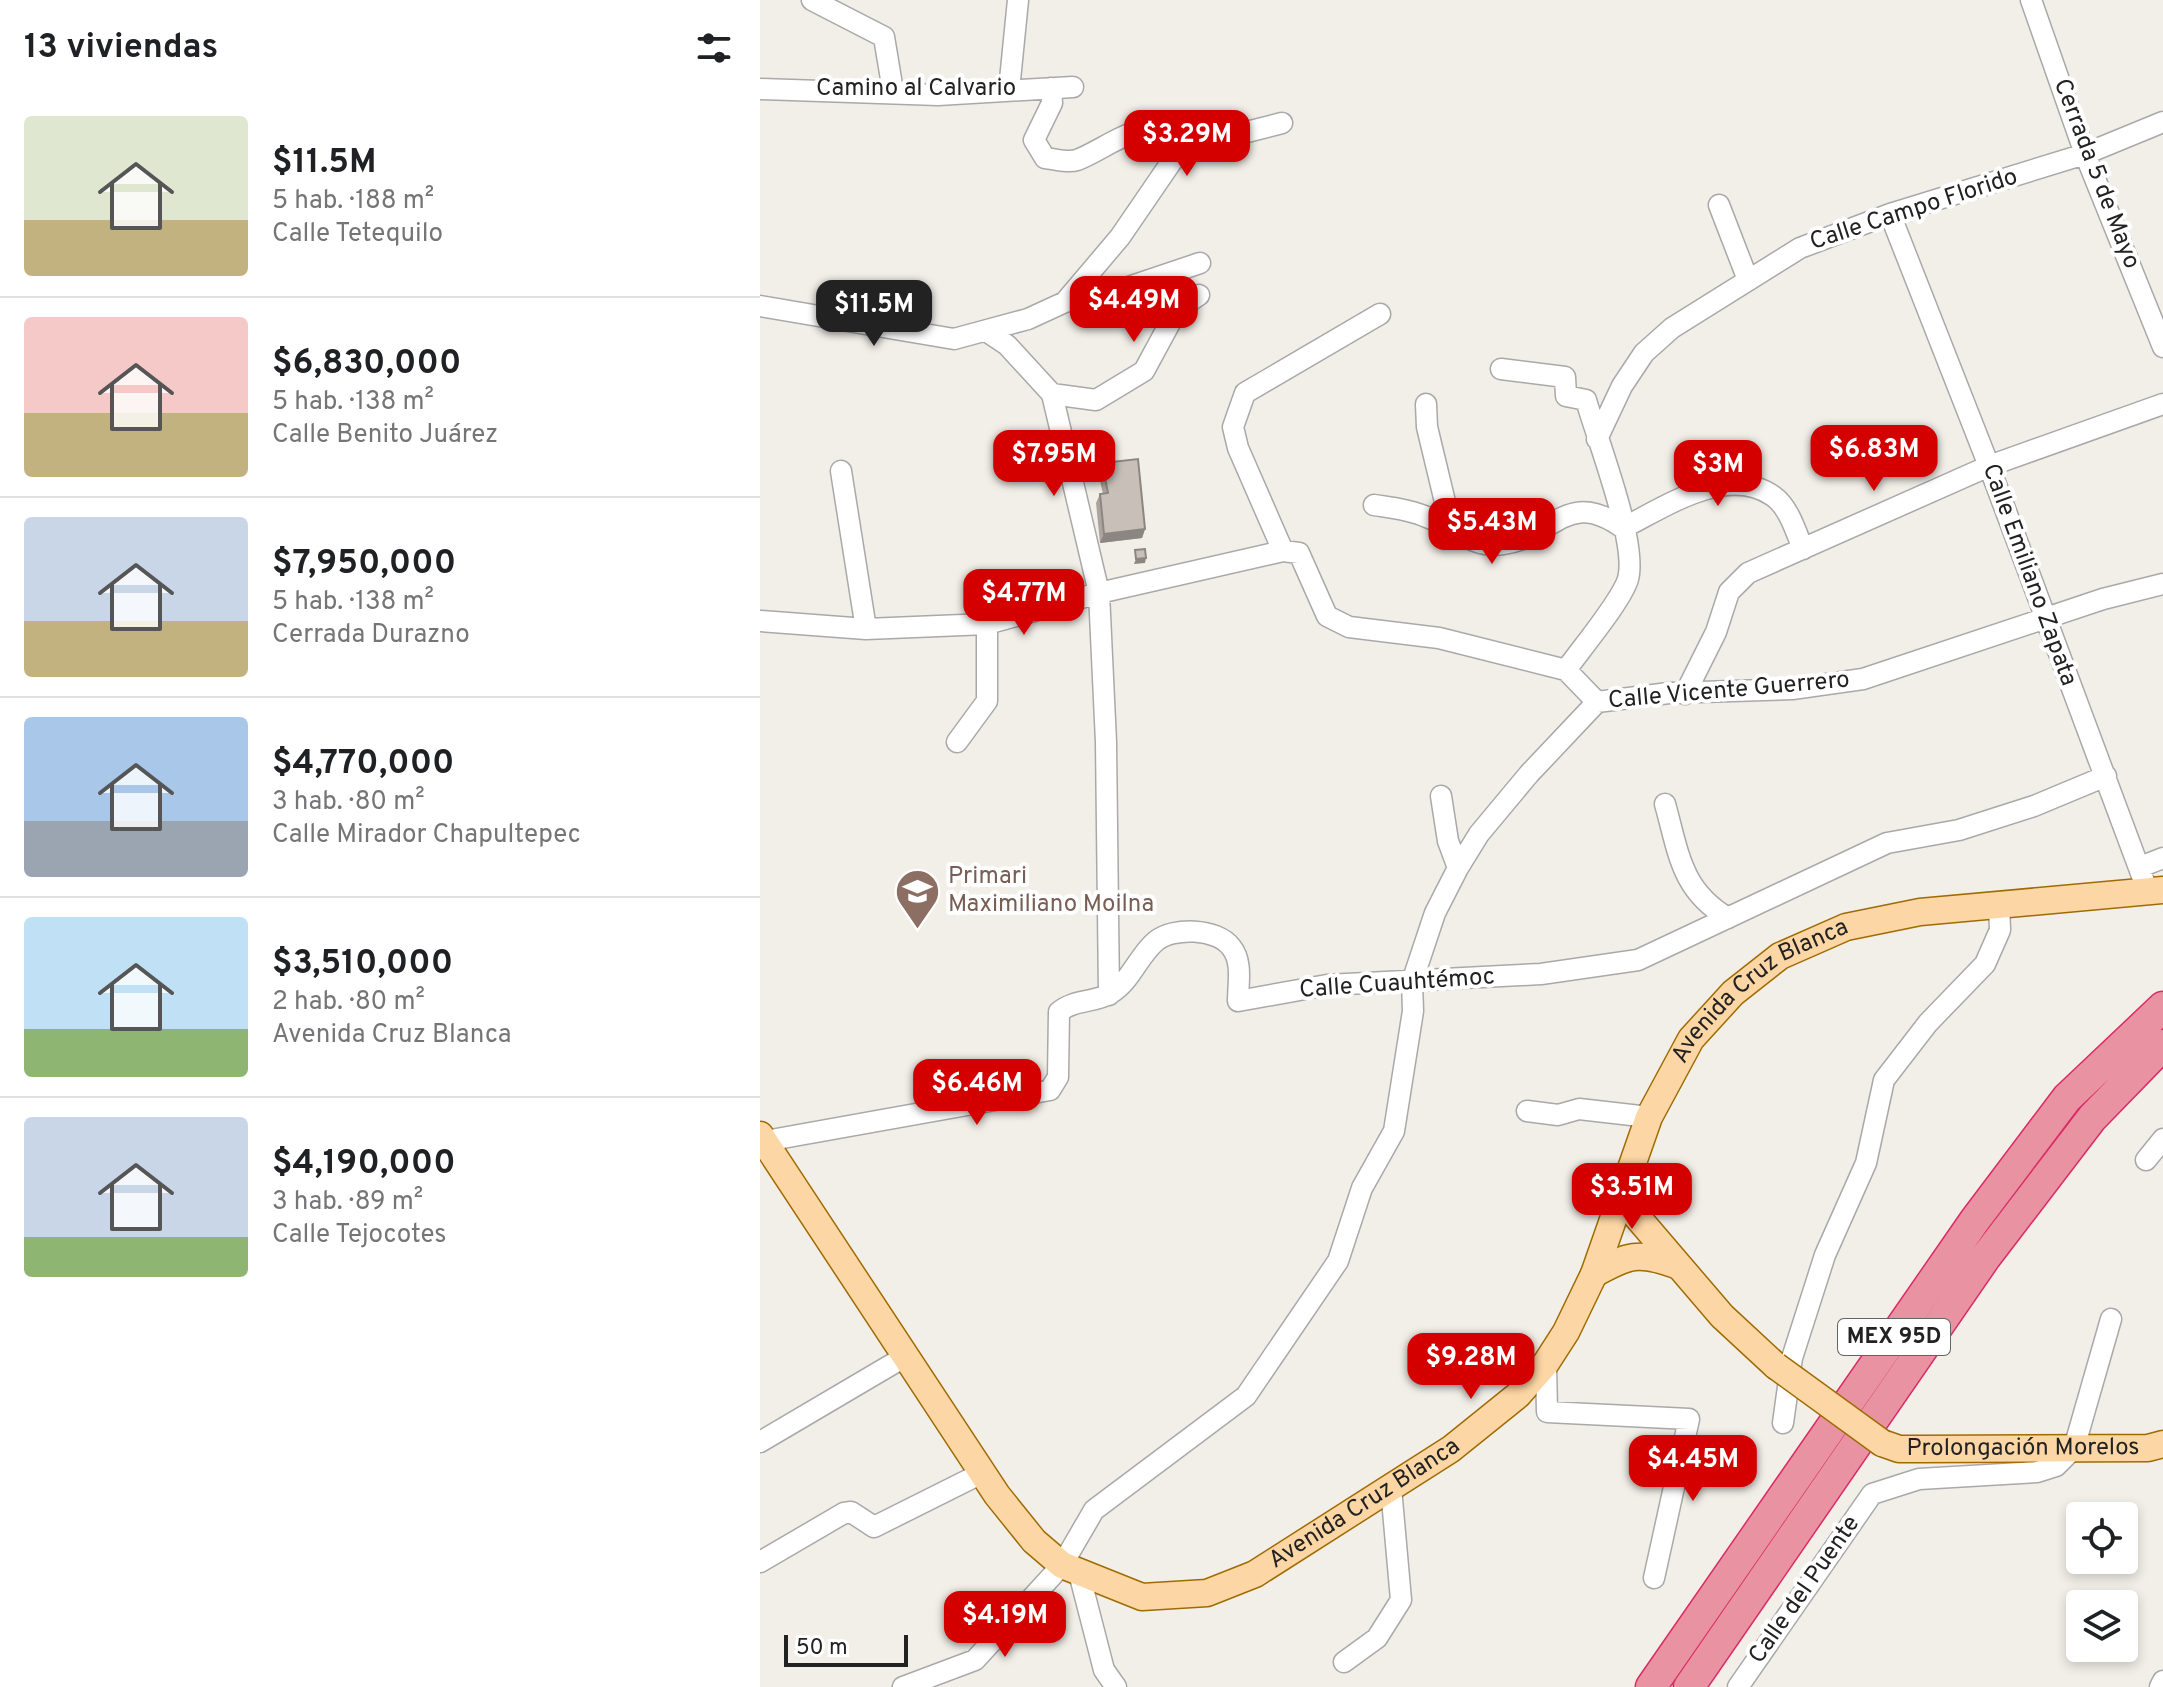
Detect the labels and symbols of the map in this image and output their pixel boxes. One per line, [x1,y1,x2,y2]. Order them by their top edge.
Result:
street label: Camino al Calvario [816,74,1016,104]
street label: Cerrada 5 de Mayo [2046,75,2146,273]
pin: $3.29M [1122,110,1252,178]
street label: Calle Campo Florido [1806,162,2022,258]
pin: $4.49M [1069,276,1199,344]
pin: $11.5M [809,280,939,348]
pin: $6.83M [1809,425,1939,493]
pin: $7.95M [989,430,1119,498]
pin: $3M [1679,440,1757,508]
street label: Calle Emiliano Zapata [1975,460,2083,690]
pin: $5.43M [1427,498,1557,566]
pin: $4.77M [959,569,1089,637]
street label: Calle Vicente Guerrero [1607,666,1851,716]
place label: Primari Maximiliano Moilna [948,862,1154,920]
school or university icon: Primari Maximiliano Moilna [893,867,941,930]
street label: Avenida Cruz Blanca [1666,913,1853,1069]
street label: Calle Cuauhtémoc [1298,962,1496,1006]
pin: $6.46M [912,1059,1042,1127]
pin: $3.51M [1567,1163,1697,1231]
road number: MEX 95D [1838,1319,1950,1355]
pin: $9.28M [1406,1333,1536,1401]
street label: Avenida Cruz Blanca [1264,1432,1467,1576]
street label: Prolongación Morelos [1906,1433,2140,1464]
pin: $4.45M [1628,1435,1758,1503]
street label: Calle del Puente [1743,1510,1867,1670]
pin: $4.19M [940,1591,1070,1659]
scale bar [784,1631,908,1667]

